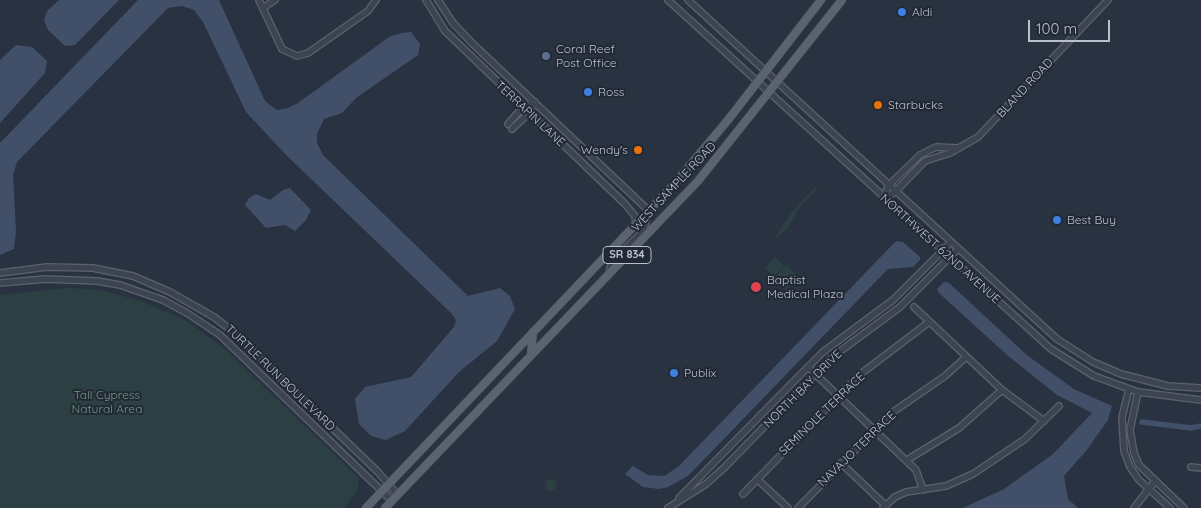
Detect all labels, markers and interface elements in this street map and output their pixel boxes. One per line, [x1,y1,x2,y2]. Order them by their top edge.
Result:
place label: Aldi [912,5,932,19]
marker: Aldi [896,6,908,18]
scale bar [1031,10,1114,42]
text: 100 m [1036,19,1077,38]
place label: Coral Reef Post Office [556,42,617,70]
marker: Coral Reef Post Office [540,50,552,62]
street label: BLAND ROAD [994,55,1056,121]
street label: TERRAPIN LANE [492,78,568,150]
place label: Ross [598,85,624,99]
marker: Ross [582,86,594,98]
place label: Starbucks [888,98,943,112]
marker: Starbucks [872,99,884,111]
street label: WEST SAMPLE ROAD [629,139,719,235]
place label: Wendy's [581,143,628,157]
marker: Wendy's [632,144,644,156]
street label: NORTHWEST 62ND AVENUE [877,191,1003,307]
place label: Best Buy [1067,213,1116,227]
marker: Best Buy [1051,214,1063,226]
road number: SR 834 [603,246,651,264]
place label: Baptist Medical Plaza [767,273,843,301]
marker: Baptist Medical Plaza [749,280,763,294]
street label: TURTLE RUN BOULEVARD [222,322,338,434]
street label: NORTH BAY DRIVE [761,347,845,431]
place label: Publix [684,366,716,380]
marker: Publix [668,367,680,379]
street label: SEMINOLE TERRACE [776,369,868,459]
park label: Tall Cypress Natural Area [72,388,142,416]
street label: NAVAJO TERRACE [815,408,899,490]

